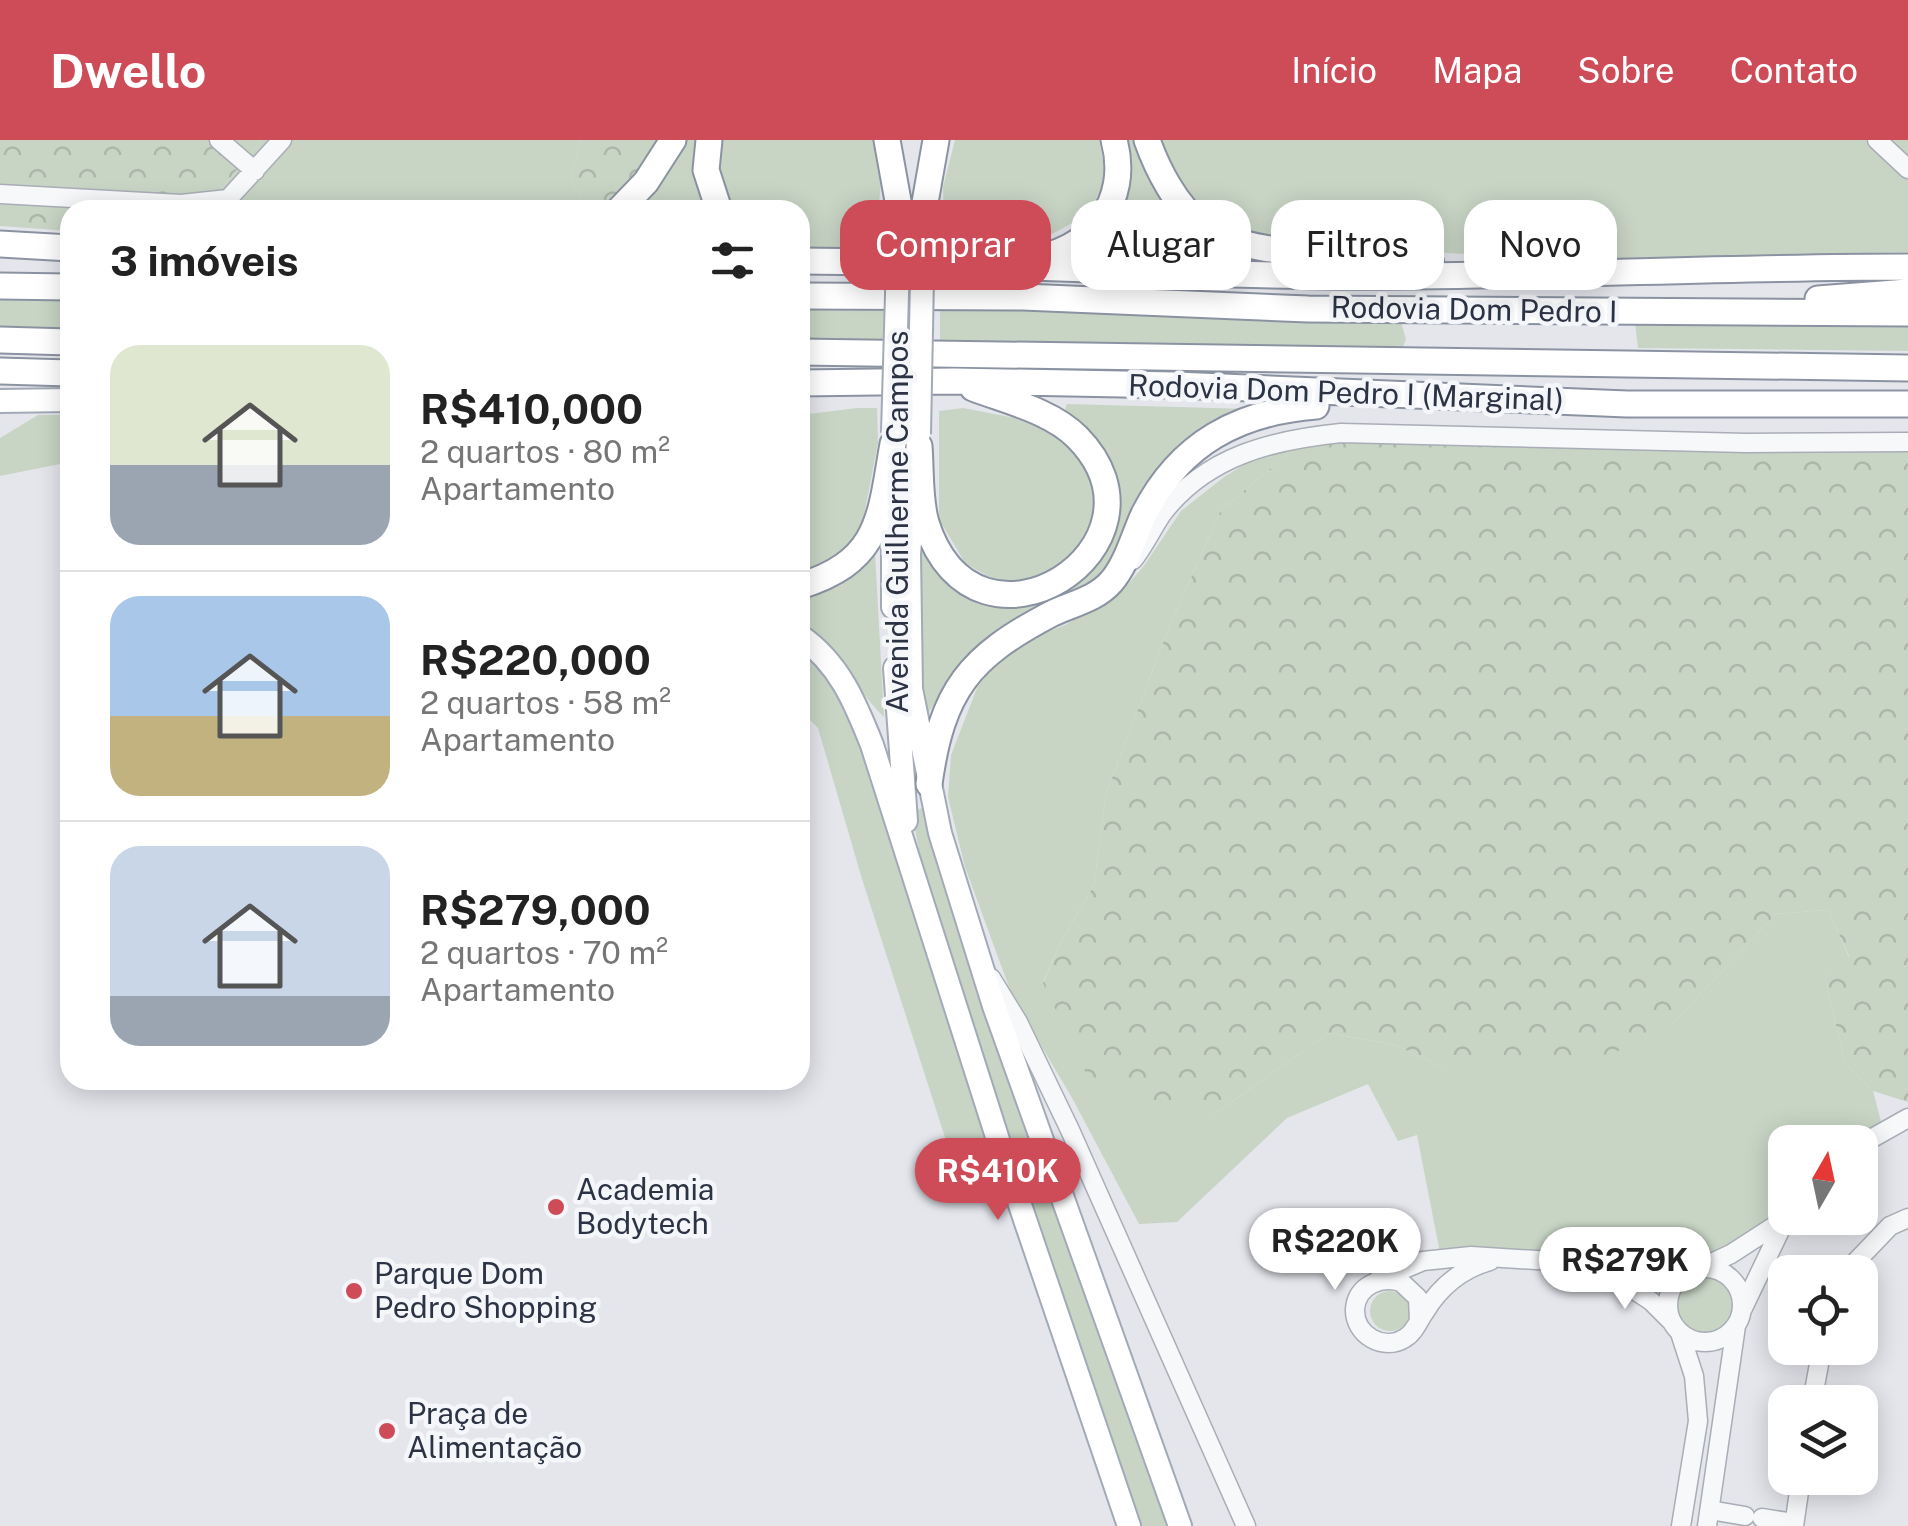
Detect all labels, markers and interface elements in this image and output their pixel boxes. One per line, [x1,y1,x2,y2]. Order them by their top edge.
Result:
text: Dwello [50,42,206,99]
text: Início [1291,50,1377,91]
text: Mapa [1432,50,1522,91]
text: Sobre [1577,50,1675,91]
text: Contato [1730,50,1858,91]
chip: Comprar [840,200,1051,290]
chip: Alugar [1071,200,1251,290]
chip: Filtros [1271,200,1444,290]
chip: Novo [1464,200,1617,290]
icon: filters [705,233,760,288]
text: 3 imóveis [110,236,299,285]
street label: Rodovia Dom Pedro I [1330,289,1618,329]
street label: Avenida Guilherme Campos [879,331,915,713]
street label: Rodovia Dom Pedro I (Marginal) [1128,366,1564,418]
text: R$410,000 [420,384,643,433]
icon: home [190,385,310,505]
text: 2 quartos · 80 m² [420,433,670,470]
text: Apartamento [420,470,615,507]
text: R$220,000 [420,635,651,684]
icon: home [190,636,310,756]
text: 2 quartos · 58 m² [420,684,671,721]
text: Apartamento [420,721,615,758]
text: R$279,000 [420,885,651,934]
icon: home [190,886,310,1006]
text: 2 quartos · 70 m² [420,934,668,971]
text: Apartamento [420,971,615,1008]
north arrow [1768,1125,1878,1235]
map controls [1768,1125,1878,1495]
pin: R$410K [917,1138,1079,1223]
text: R$410K [937,1152,1059,1189]
place label: Academia Bodytech [576,1171,714,1241]
marker: Academia Bodytech [545,1196,567,1218]
pin: R$220K [1254,1208,1416,1293]
text: R$220K [1271,1222,1399,1259]
pin: R$279K [1544,1227,1706,1312]
text: R$279K [1561,1241,1689,1278]
place label: Parque Dom Pedro Shopping [374,1255,597,1325]
button: locate [1768,1255,1878,1365]
marker: Parque Dom Pedro Shopping [343,1280,365,1302]
button: layers [1768,1385,1878,1495]
place label: Praça de Alimentação [407,1395,582,1465]
marker: Praça de Alimentação [376,1420,398,1442]

